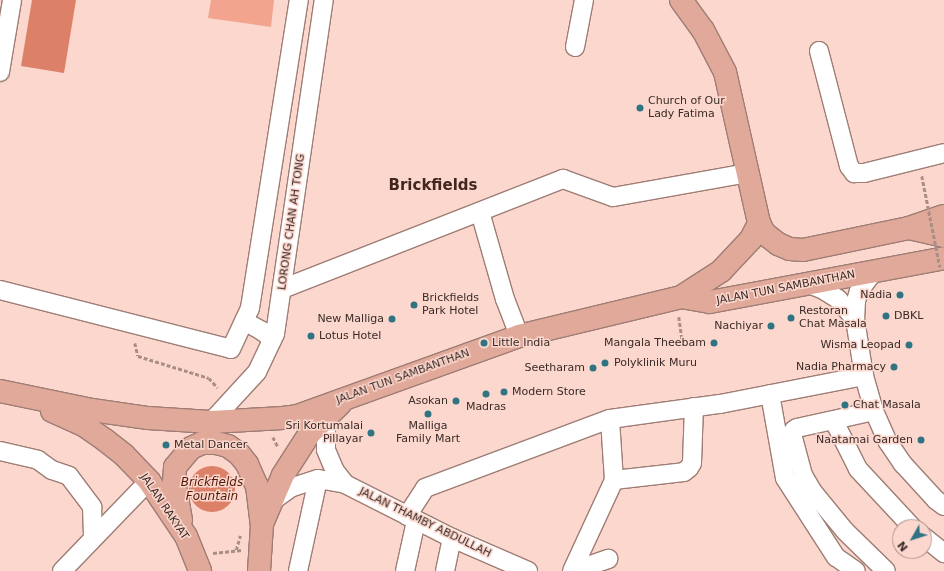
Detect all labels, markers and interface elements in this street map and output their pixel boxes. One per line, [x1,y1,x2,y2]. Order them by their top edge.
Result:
place label: Church of Our Lady Fatima [648,95,725,121]
marker: Church of Our Lady Fatima [635,103,645,113]
street label: LORONG CHAN AH TONG [276,153,308,291]
district label: Brickfields [389,177,477,195]
street label: JALAN TUN SAMBANTHAN [716,268,856,308]
place label: Nadia [860,288,892,302]
marker: Nadia [895,290,905,300]
place label: Brickfields Park Hotel [422,292,479,318]
marker: Brickfields Park Hotel [409,300,419,310]
place label: Restoran Chat Masala [799,305,867,331]
place label: DBKL [894,309,923,323]
marker: DBKL [881,311,891,321]
place label: New Malliga [317,312,384,326]
marker: Restoran Chat Masala [786,313,796,323]
marker: New Malliga [387,314,397,324]
place label: Nachiyar [714,319,763,333]
marker: Nachiyar [766,321,776,331]
place label: Lotus Hotel [319,329,381,343]
marker: Lotus Hotel [306,331,316,341]
place label: Little India [492,336,550,350]
place label: Mangala Theebam [604,336,706,350]
marker: Little India [479,338,489,348]
marker: Mangala Theebam [709,338,719,348]
place label: Wisma Leopad [820,338,901,352]
marker: Wisma Leopad [904,340,914,350]
street label: JALAN TUN SAMBANTHAN [335,347,471,407]
place label: Polyklinik Muru [614,356,697,370]
marker: Polyklinik Muru [599,357,611,369]
place label: Nadia Pharmacy [796,360,886,374]
place label: Seetharam [524,361,585,375]
marker: Nadia Pharmacy [889,362,899,372]
marker: Seetharam [588,363,598,373]
place label: Modern Store [512,385,586,399]
marker: Modern Store [499,387,509,397]
marker: Madras [481,389,491,399]
place label: Asokan [408,394,448,408]
marker: Asokan [451,396,461,406]
place label: Chat Masala [853,398,921,412]
place label: Madras [466,400,506,414]
marker: Chat Masala [840,400,850,410]
marker: Malliga Family Mart [423,409,433,419]
place label: Sri Kortumalai Pillayar [285,420,363,446]
place label: Malliga Family Mart [396,420,460,446]
marker: Sri Kortumalai Pillayar [366,428,376,438]
place label: Naatamai Garden [816,433,913,447]
marker: Naatamai Garden [916,435,926,445]
place label: Metal Dancer [174,438,247,452]
marker: Metal Dancer [161,440,171,450]
street label: JALAN RAKYAT [137,471,191,543]
water label: Brickfields Fountain [181,476,243,504]
street label: JALAN THAMBY ABDULLAH [357,485,493,561]
north arrow [892,519,932,559]
text: N [895,539,911,554]

